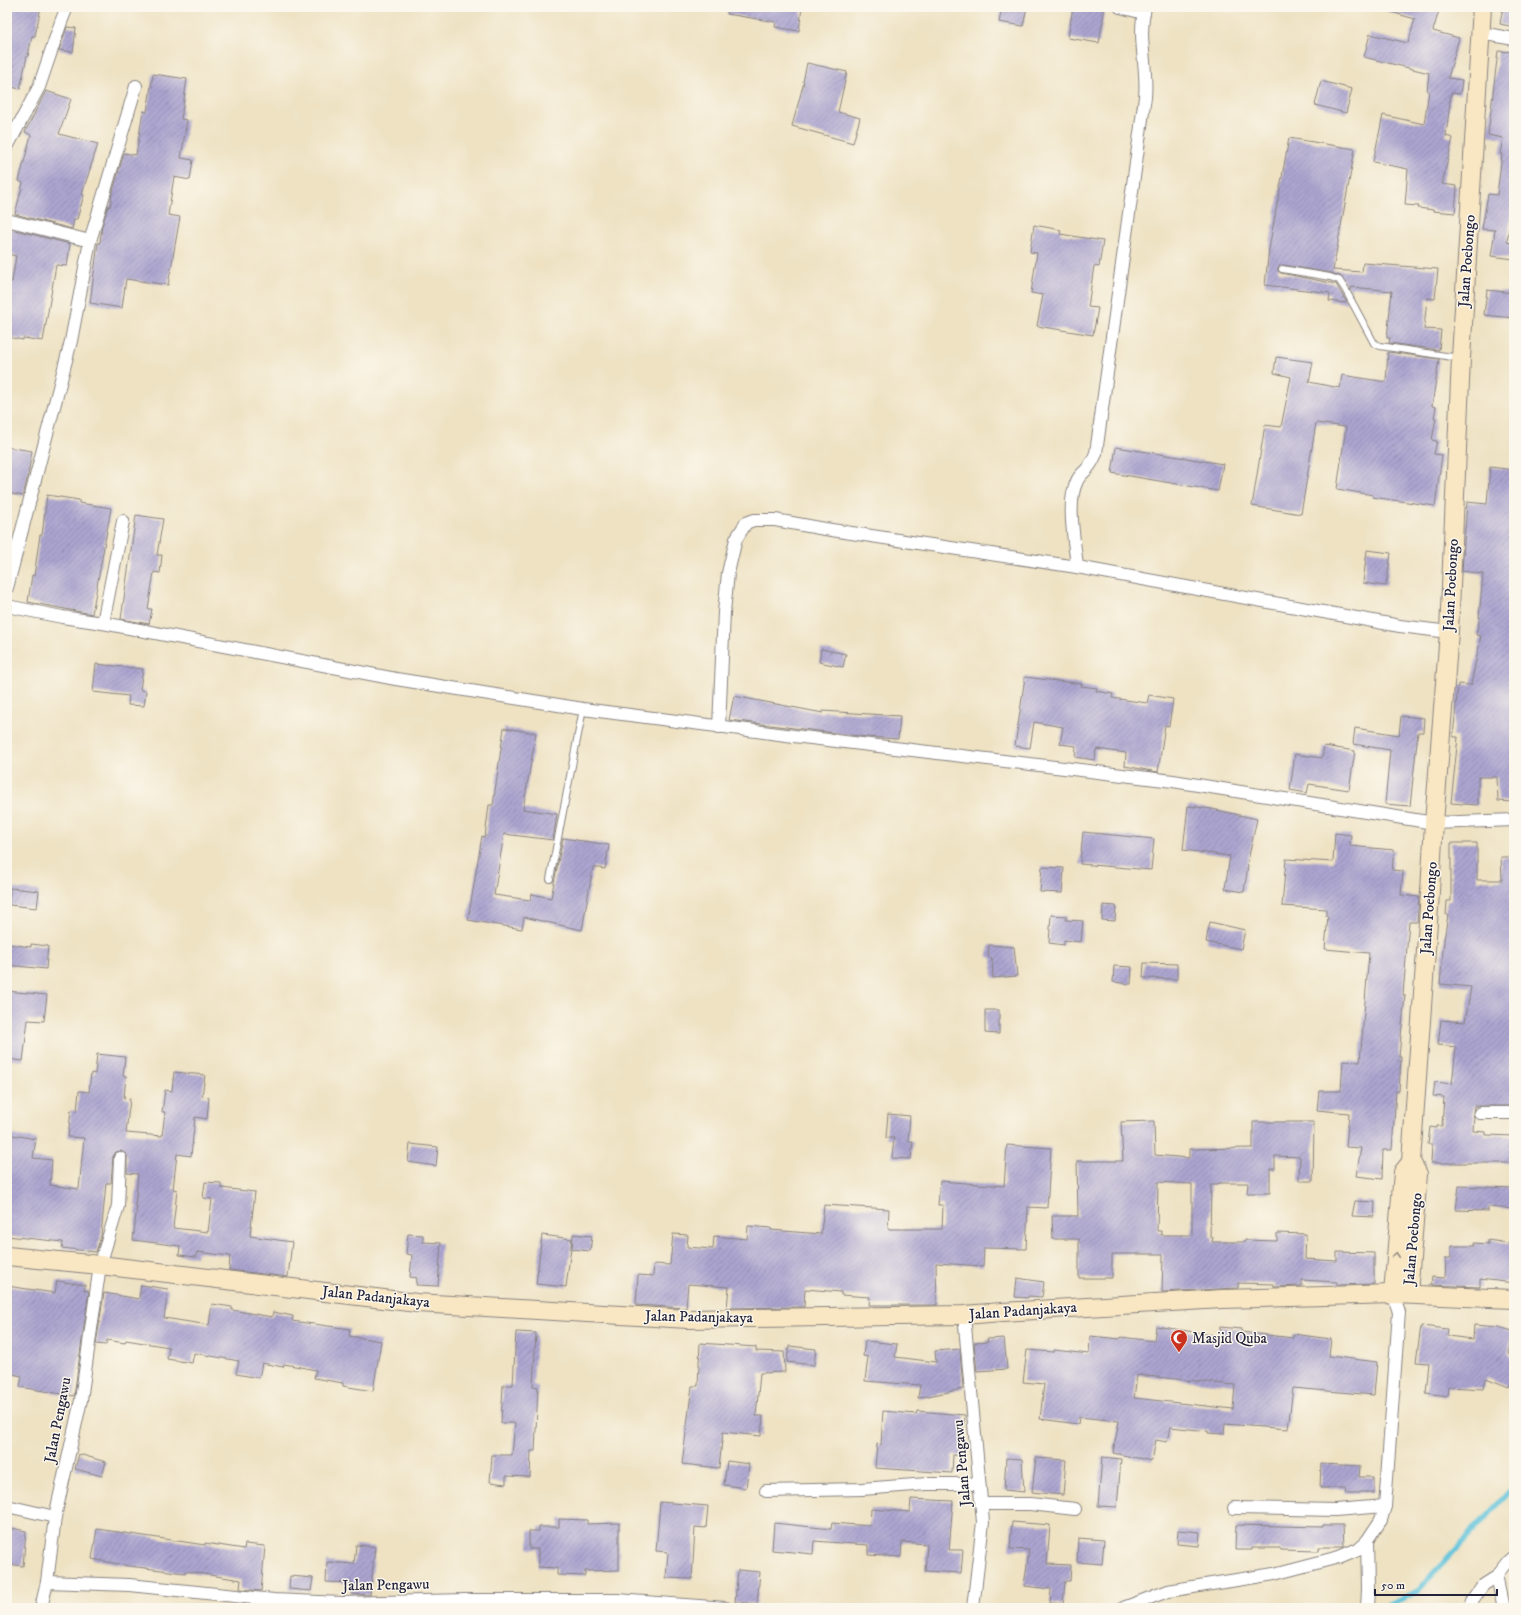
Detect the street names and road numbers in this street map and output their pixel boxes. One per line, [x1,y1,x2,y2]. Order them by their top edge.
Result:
street label: Jalan Poebongo [1454,214,1480,310]
street label: Jalan Poebongo [1439,538,1463,634]
street label: Jalan Poebongo [1416,861,1442,957]
street label: Jalan Poebongo [1399,1192,1427,1288]
street label: Jalan Padanjakaya [319,1282,431,1312]
street label: Jalan Padanjakaya [966,1298,1078,1324]
street label: Jalan Padanjakaya [643,1307,754,1327]
street label: Jalan Pengawu [40,1376,76,1466]
street label: Jalan Pengawu [949,1419,975,1509]
street label: Jalan Pengawu [340,1575,430,1595]

